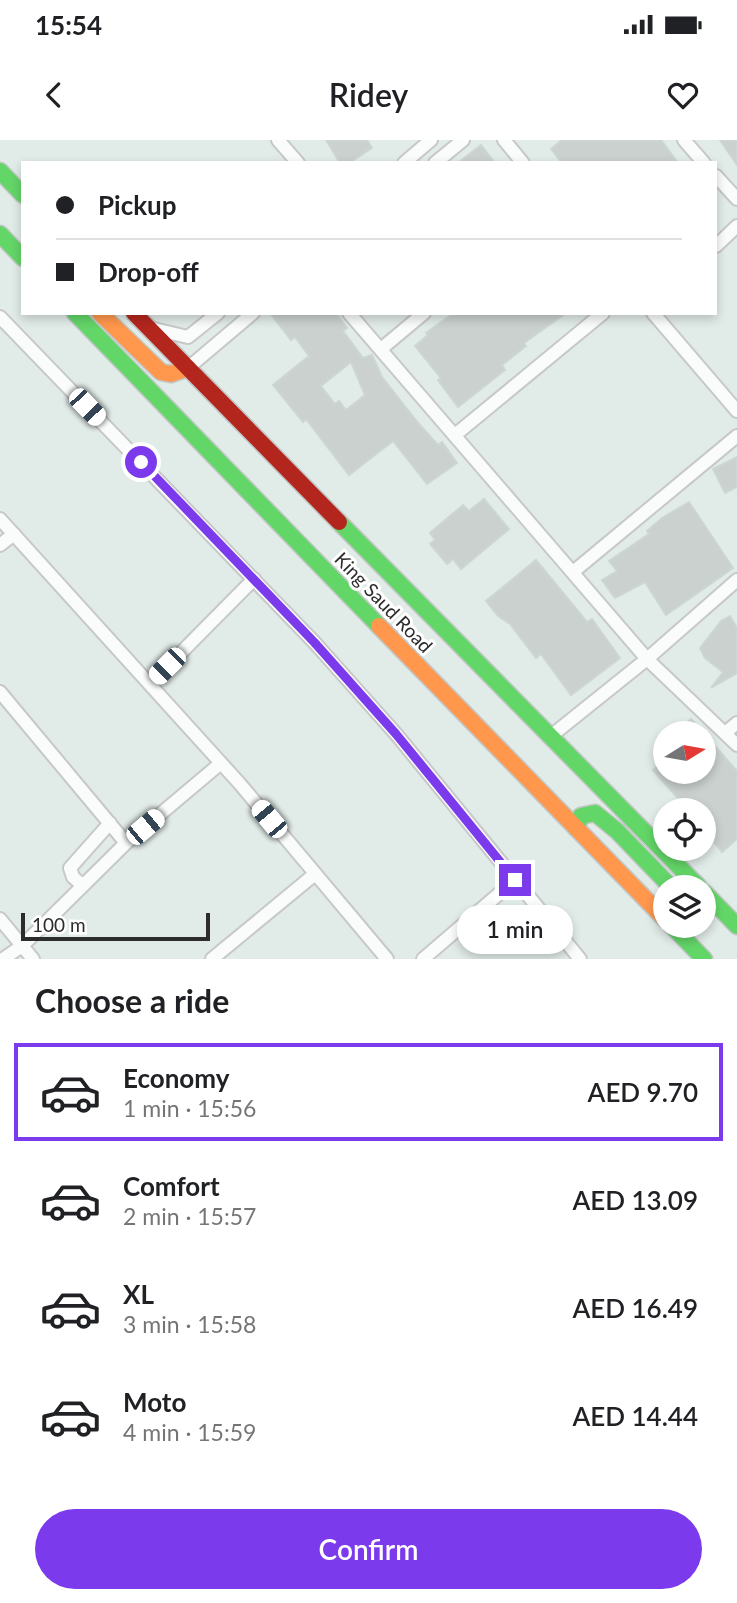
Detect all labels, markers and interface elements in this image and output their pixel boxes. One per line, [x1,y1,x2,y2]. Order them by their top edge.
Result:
text: 15:54 [35,9,102,41]
text: Ridey [329,75,408,114]
icon: back [35,76,73,114]
icon: heart [664,76,702,114]
text: Pickup [98,189,177,221]
text: Drop-off [98,256,199,288]
car [65,385,110,429]
route start [125,446,157,478]
street label: King Saud Road [330,547,438,657]
car [145,644,190,688]
north arrow [653,721,716,784]
map controls [653,721,716,938]
car [248,796,291,842]
button: locate [653,798,716,861]
car [123,805,168,849]
route end [499,864,531,896]
button: layers [653,875,716,938]
callout: 1 min [457,904,573,954]
scale bar [21,910,210,942]
text: 100 m [32,913,86,936]
text: 1 min [487,915,543,943]
text: Choose a ride [35,981,229,1020]
icon: car [39,1061,102,1124]
text: Economy [123,1062,229,1094]
text: AED 9.70 [588,1076,698,1108]
text: 1 min · 15:56 [123,1094,256,1122]
icon: car [39,1169,102,1232]
text: Comfort [123,1170,220,1202]
text: AED 13.09 [572,1184,698,1216]
text: 2 min · 15:57 [123,1202,256,1230]
icon: car [39,1277,102,1340]
text: XL [123,1278,154,1310]
text: AED 16.49 [572,1292,698,1324]
text: 3 min · 15:58 [123,1310,256,1338]
icon: car [39,1385,102,1448]
text: Moto [123,1386,186,1418]
text: AED 14.44 [572,1400,698,1432]
text: 4 min · 15:59 [123,1418,256,1446]
button: Confirm [35,1509,702,1589]

